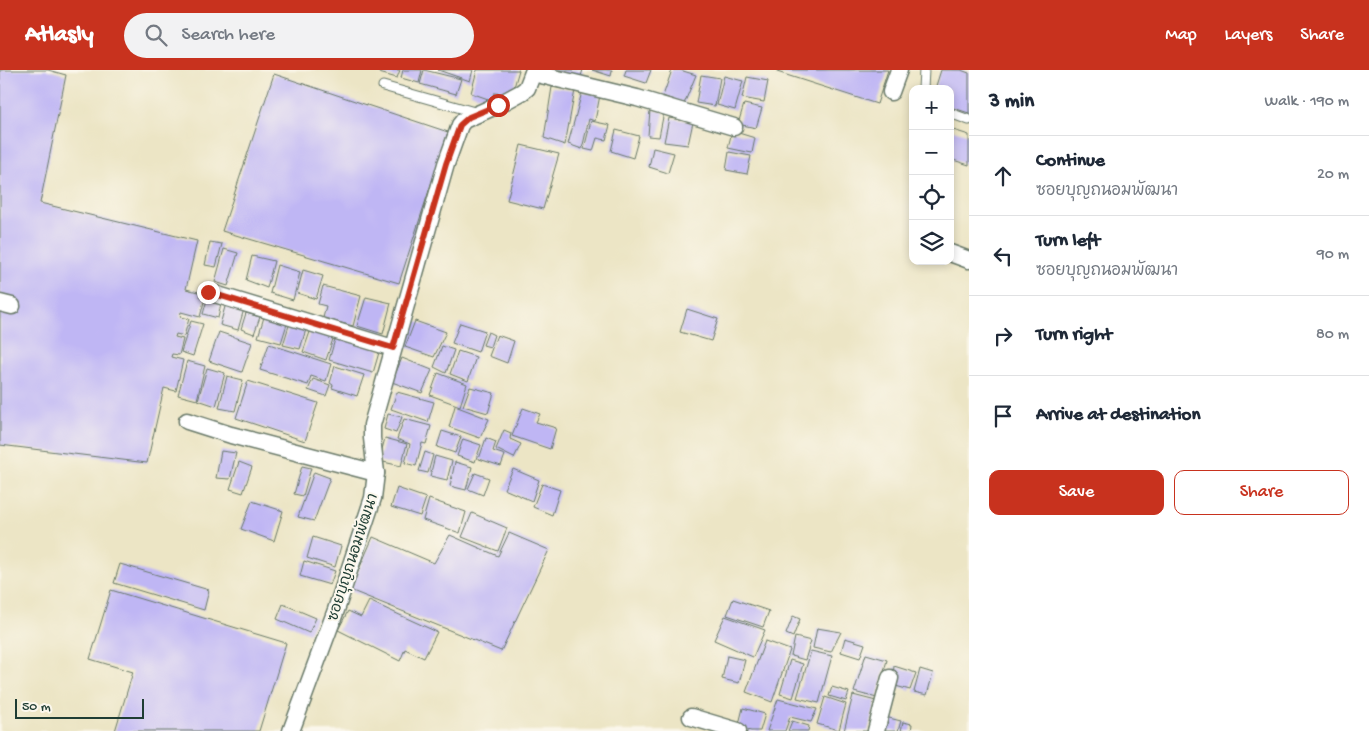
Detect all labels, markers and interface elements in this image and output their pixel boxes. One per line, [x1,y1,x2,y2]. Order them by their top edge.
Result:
search box [124,13,474,58]
text: Atlasly [25,21,94,50]
icon: search [142,21,170,49]
text: Search here [182,24,275,47]
text: Map [1165,25,1197,46]
text: Layers [1225,25,1272,46]
text: Share [1300,25,1344,46]
map controls [909,85,954,265]
button: + [909,85,954,130]
text: 3 min [989,90,1034,115]
text: Walk · 190 m [1265,93,1349,112]
route start [487,94,510,117]
button: − [909,130,954,175]
text: Continue [1036,150,1105,173]
icon: ahead [989,162,1017,190]
text: 20 m [1317,166,1349,185]
button: locate [909,175,954,220]
text: ซอยบุญถนอมพัฒนา [1036,183,1178,202]
button: layers [909,220,954,265]
text: Turn left [1036,230,1100,253]
icon: left [989,242,1017,270]
text: 90 m [1317,246,1349,265]
text: ซอยบุญถนอมพัฒนา [1036,263,1178,282]
route end [197,281,220,304]
icon: right [989,322,1017,350]
text: Turn right [1036,324,1112,347]
text: 80 m [1316,326,1349,345]
icon: arrive [989,402,1017,430]
text: Arrive at destination [1036,404,1200,427]
button: Save [989,470,1164,515]
button: Share [1174,470,1349,515]
street label: ซอยบุญถนอมพัฒนา [323,491,383,624]
scale bar [15,696,144,719]
text: 50 m [22,699,51,716]

